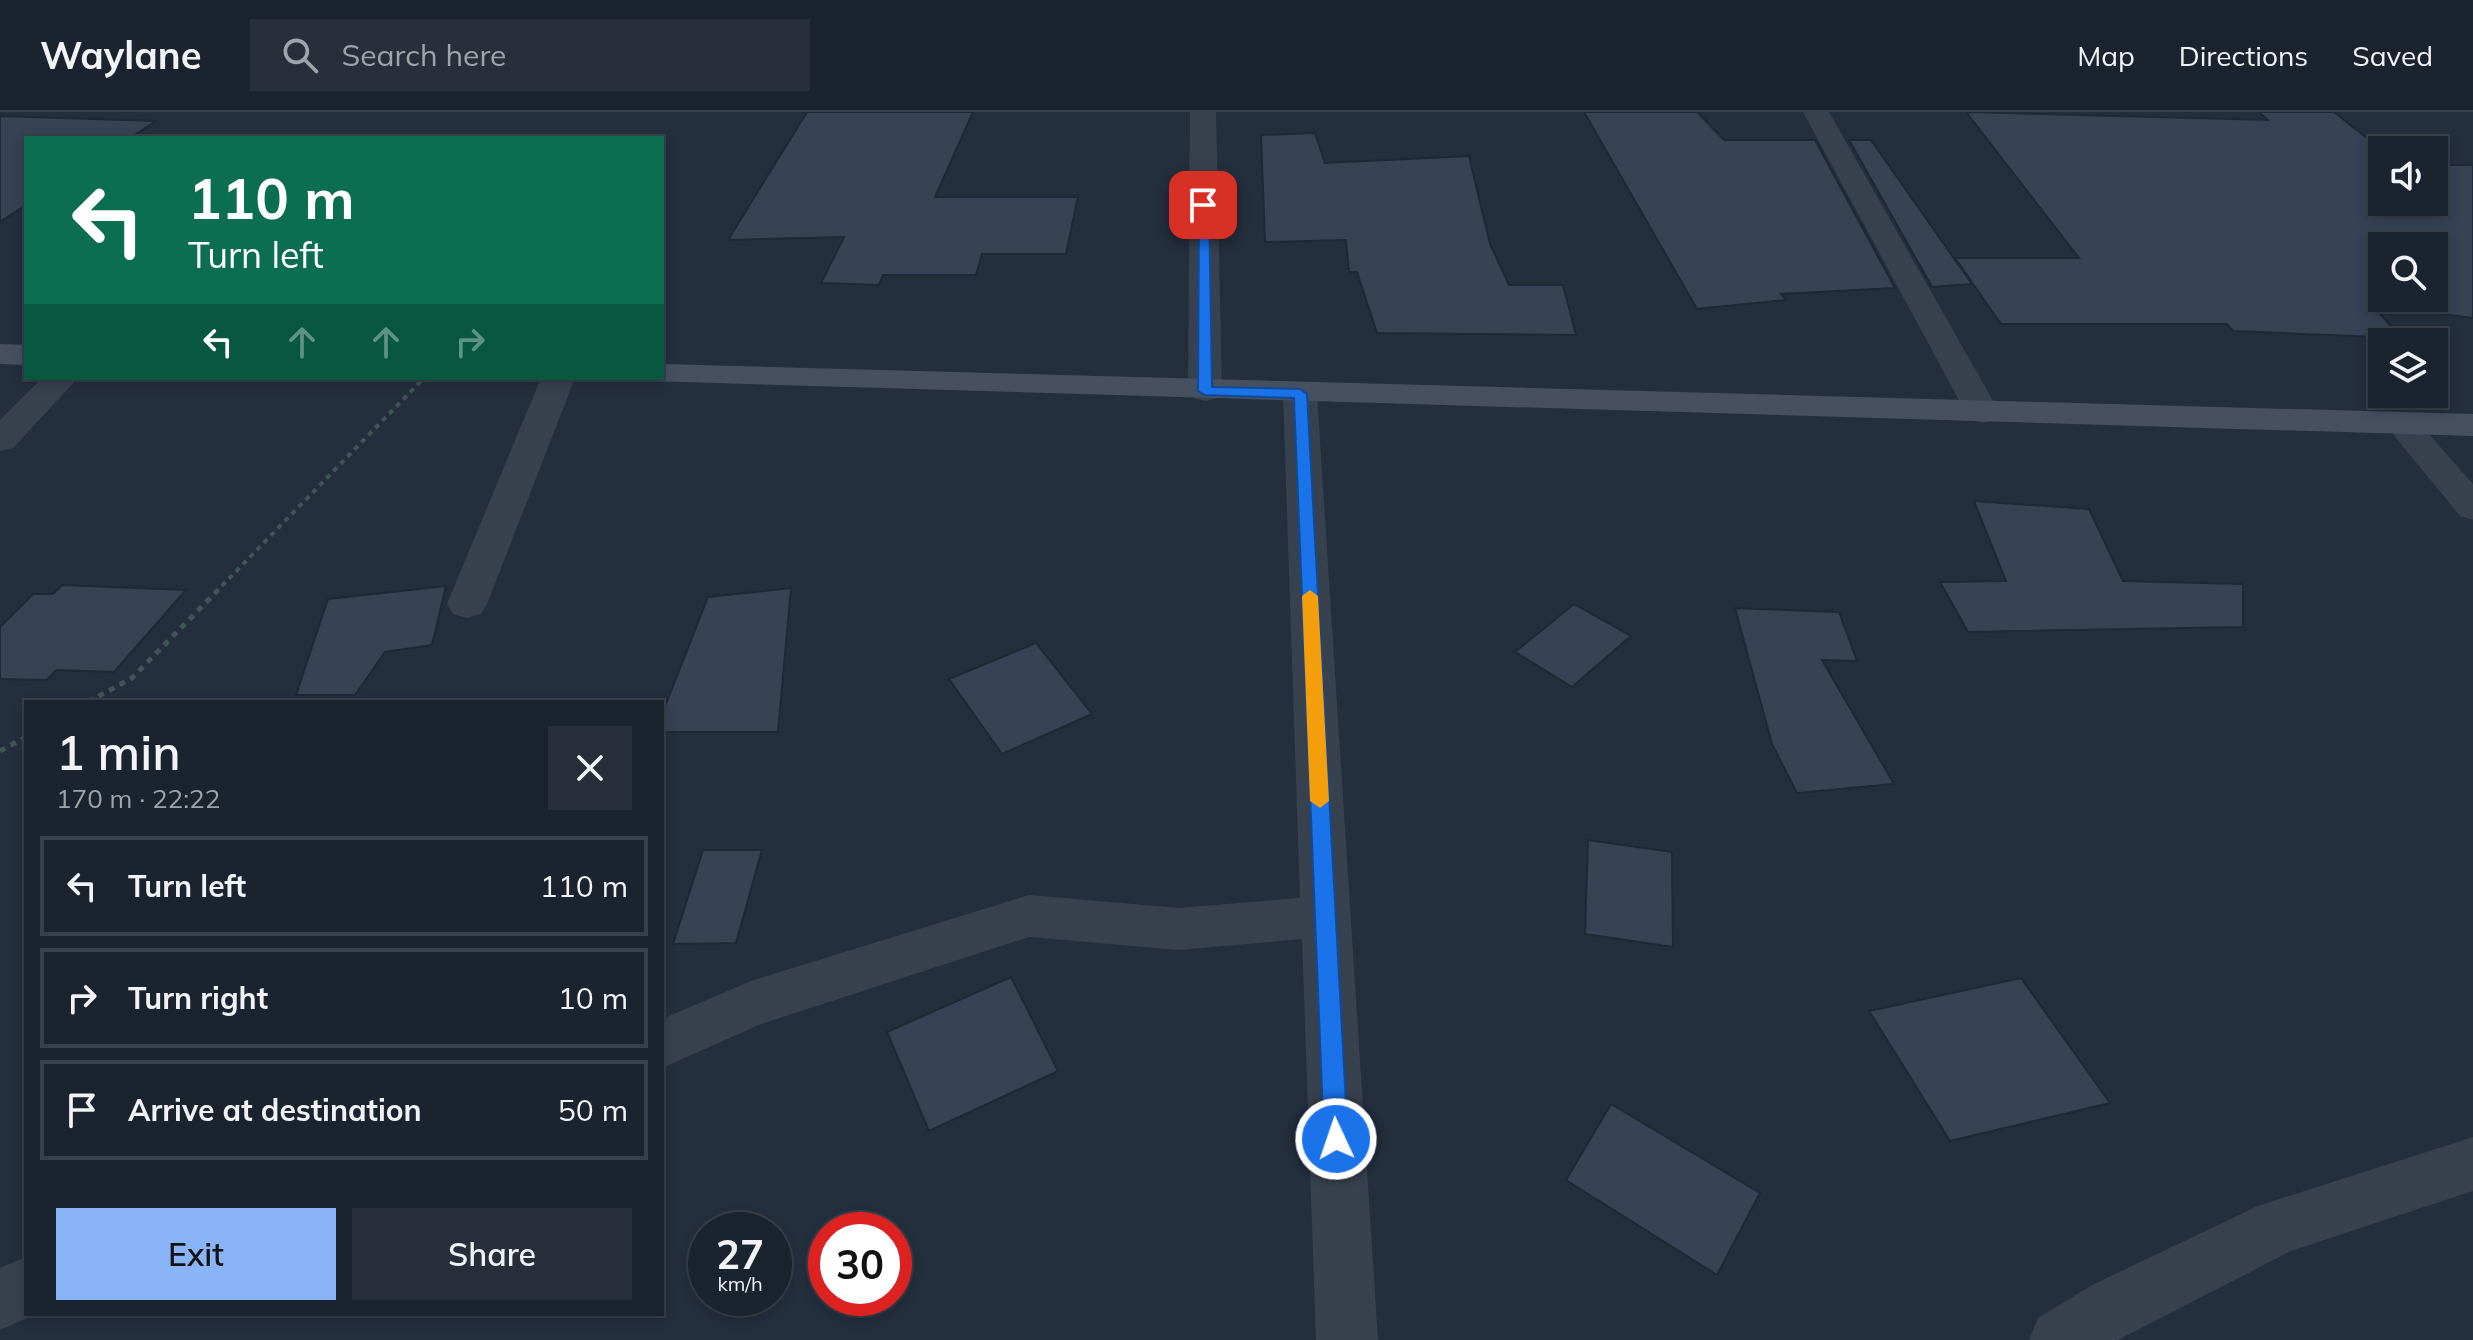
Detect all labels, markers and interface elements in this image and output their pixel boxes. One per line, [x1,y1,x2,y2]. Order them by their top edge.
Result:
search box [250,19,810,91]
text: Waylane [40,31,202,79]
icon: search [278,33,322,77]
text: Search here [342,36,506,74]
text: Map [2077,38,2135,73]
text: Directions [2179,38,2308,73]
text: Saved [2352,38,2433,73]
map controls [2368,136,2448,408]
button: sound [2368,136,2448,216]
text: 110 m [188,163,355,233]
icon: left [56,168,160,272]
pin [1169,171,1237,239]
icon: arrive [1181,183,1225,227]
text: Turn left [188,232,324,277]
button: search [2368,232,2448,312]
icon: left [196,320,240,364]
icon: ahead [280,320,324,364]
icon: ahead [364,320,408,364]
icon: right [448,320,492,364]
button: layers [2368,328,2448,408]
text: 1 min [56,722,181,782]
button: close [548,726,632,810]
text: 170 m · 22:22 [56,782,220,815]
icon: left [60,864,104,908]
text: Turn left [128,867,246,905]
text: 110 m [540,867,628,905]
icon: right [60,976,104,1020]
text: Turn right [128,979,268,1017]
text: 10 m [558,979,628,1017]
icon: arrive [60,1088,104,1132]
text: Arrive at destination [128,1091,422,1129]
text: 50 m [558,1091,628,1129]
position arrow [1294,1097,1378,1181]
button: Exit [56,1208,336,1300]
button: Share [352,1208,632,1300]
speed limit sign: 30 [808,1212,912,1316]
text: 27 [716,1229,764,1279]
text: km/h [717,1271,763,1296]

